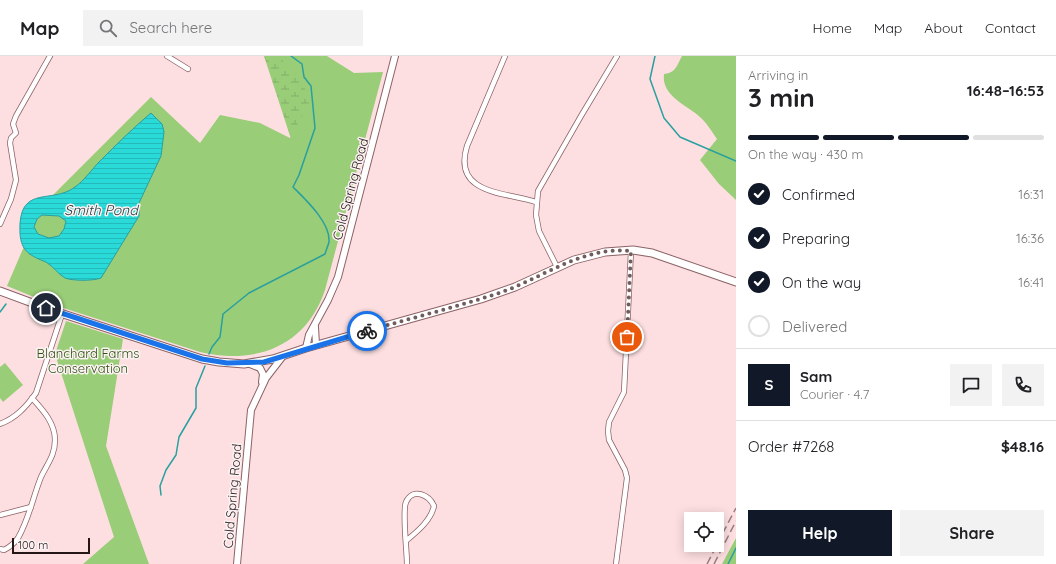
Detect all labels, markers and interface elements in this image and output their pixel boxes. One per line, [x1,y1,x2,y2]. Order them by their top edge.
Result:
search box [83,10,363,46]
text: Map [20,16,59,40]
icon: search [97,17,119,39]
text: Search here [129,18,212,37]
text: Home [813,19,852,37]
text: Map [874,19,902,37]
text: About [924,19,963,37]
text: Contact [985,19,1036,37]
text: Arriving in [748,67,808,83]
text: 3 min [748,81,815,114]
text: 16:48–16:53 [967,81,1044,100]
street label: Cold Spring Road [329,136,371,242]
text: On the way · 430 m [748,146,863,162]
icon: check [748,183,770,205]
text: Confirmed [782,185,855,204]
text: 16:31 [1018,186,1044,202]
water label: Smith Pond [64,201,139,219]
icon: check [748,227,770,249]
text: Preparing [782,229,850,248]
text: 16:36 [1016,230,1044,246]
icon: check [748,271,770,293]
text: On the way [782,273,861,292]
text: 16:41 [1018,274,1044,290]
pin [29,291,63,325]
icon: home [35,297,57,319]
courier [347,311,387,351]
text: Delivered [782,317,847,336]
icon: bike [356,320,378,342]
pin [610,320,644,354]
icon: bag [616,326,638,348]
park label: Blanchard Farms Conservation [37,345,139,376]
button: chat [950,364,992,406]
button: phone [1002,364,1044,406]
text: Sam [800,367,832,386]
text: S [765,375,773,394]
text: Courier · 4.7 [800,386,869,402]
text: Order #7268 [748,437,834,456]
text: $48.16 [1001,437,1044,456]
street label: Cold Spring Road [219,443,245,549]
button: Help [748,510,892,556]
button: Share [900,510,1044,556]
map controls [684,512,724,552]
button: locate [684,512,724,552]
scale bar [12,536,90,555]
text: 100 m [18,538,48,552]

